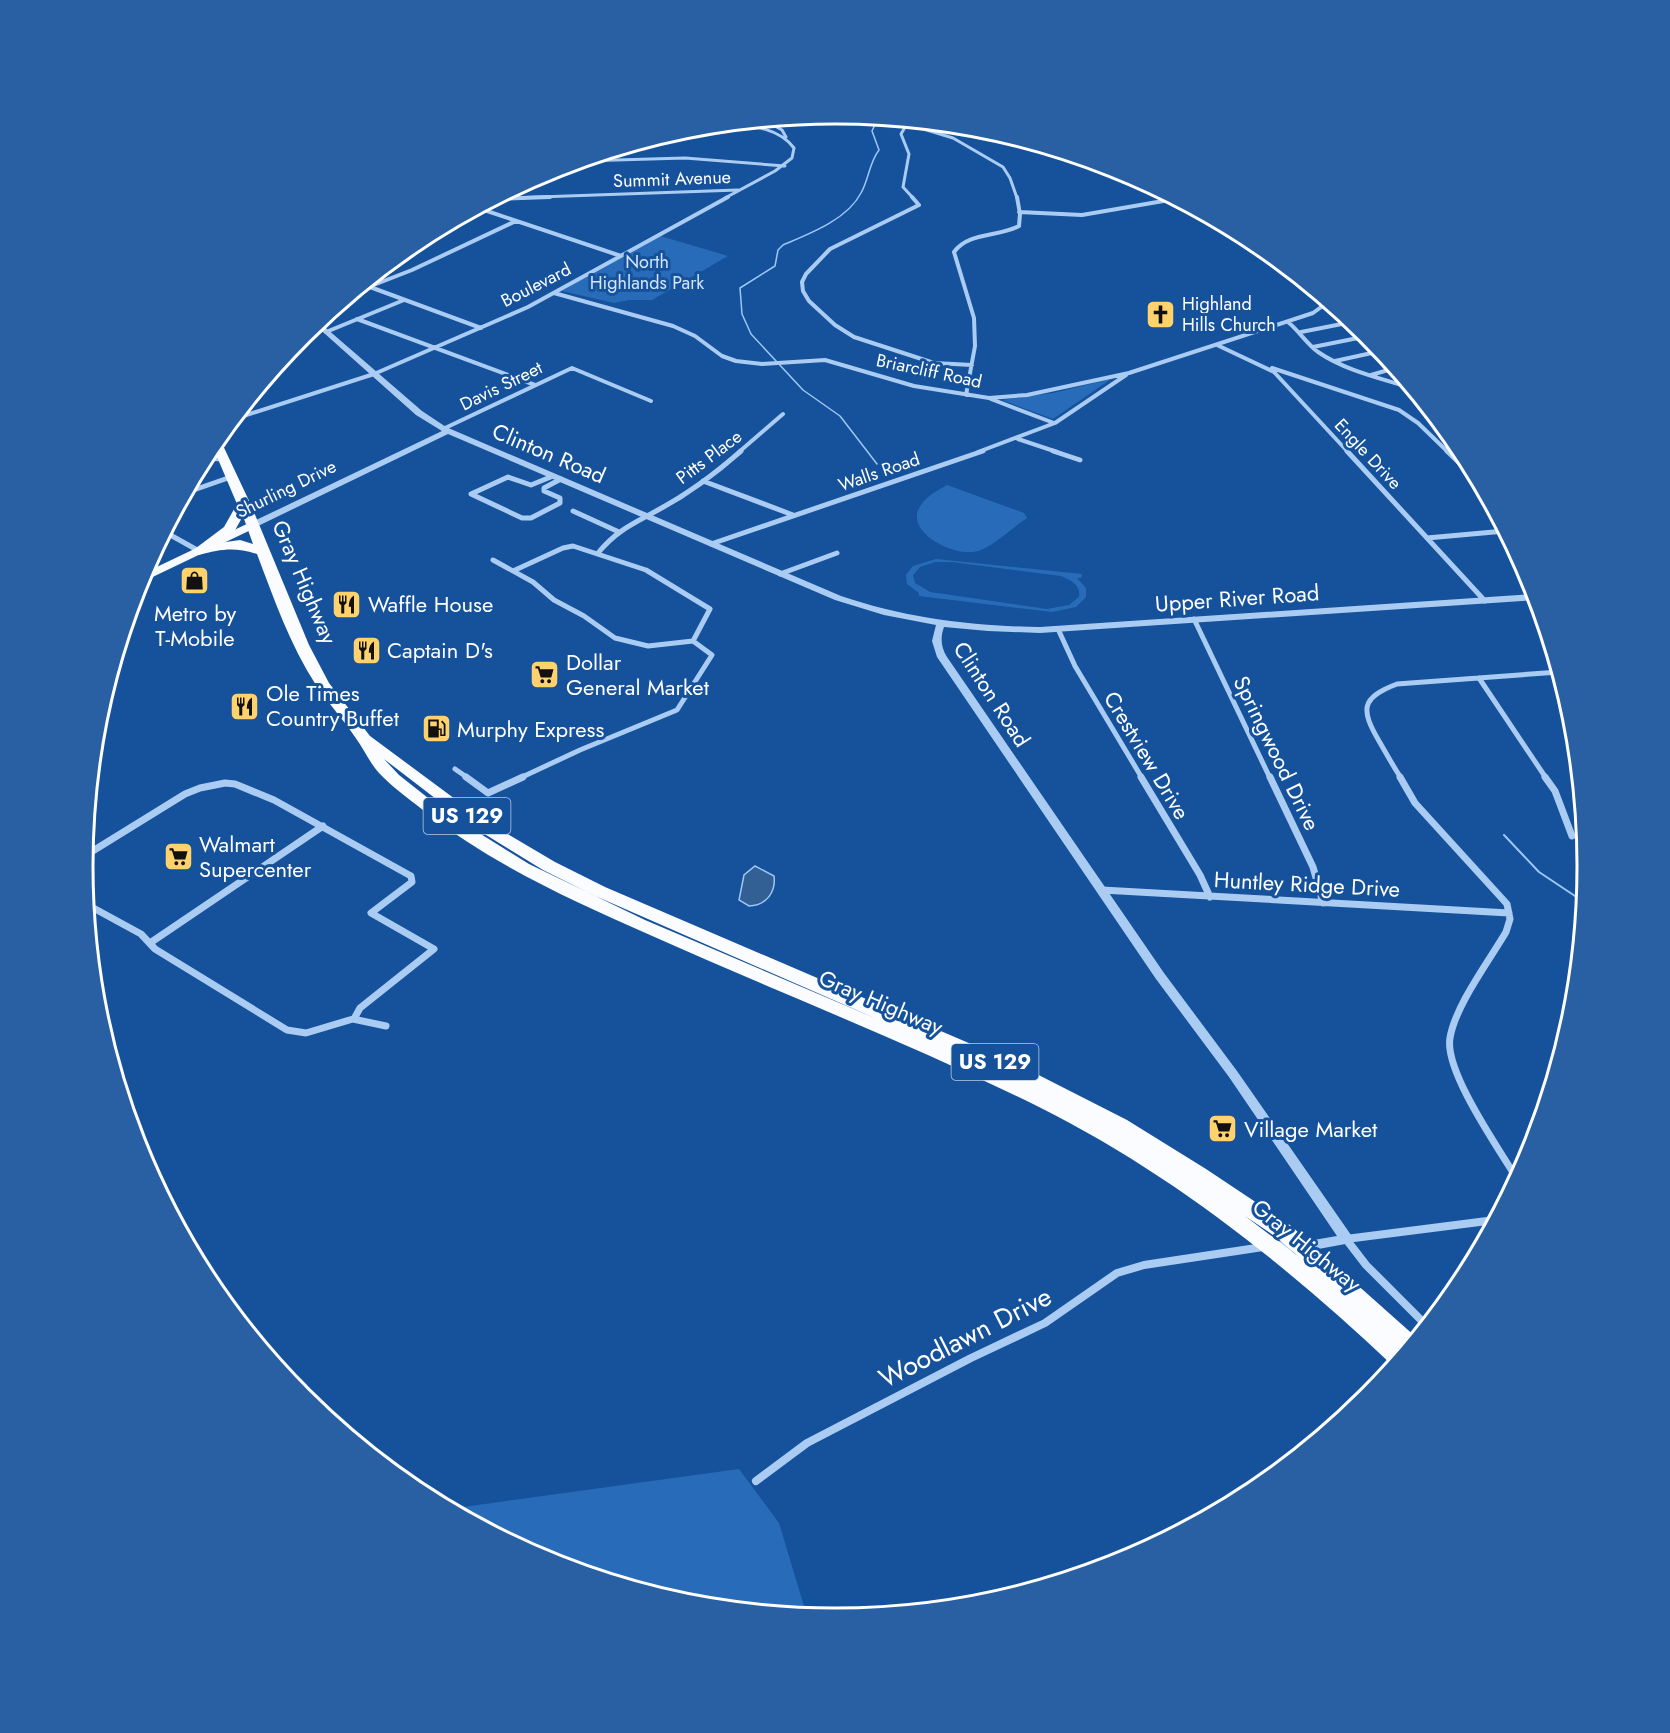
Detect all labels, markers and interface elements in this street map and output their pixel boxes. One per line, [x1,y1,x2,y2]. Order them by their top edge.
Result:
street label: Summit Avenue [613,164,731,194]
park label: North Highlands Park [590,249,704,296]
street label: Boulevard [496,256,576,314]
place label: Highland Hills Church [1182,291,1276,338]
church icon: Highland Hills Church [1145,298,1177,330]
street label: Briarcliff Road [874,347,984,395]
street label: Davis Street [455,355,547,417]
street label: Engle Drive [1328,413,1408,495]
street label: Clinton Road [487,415,611,491]
street label: Pitts Place [671,424,747,490]
street label: Walls Road [835,446,923,498]
street label: Shurling Drive [231,453,341,525]
street label: Gray Highway [265,515,346,649]
shop icon: Metro by T-Mobile [179,565,211,597]
street label: Upper River Road [1154,576,1320,620]
restaurant icon: Waffle House [331,588,363,620]
place label: Waffle House [368,588,493,620]
place label: Metro by T-Mobile [154,597,236,654]
restaurant icon: Captain D's [350,634,382,666]
place label: Captain D's [387,634,493,666]
street label: Clinton Road [946,635,1038,753]
place label: Dollar General Market [566,646,710,703]
supermarket icon: Dollar General Market [529,659,561,691]
street label: Springwood Drive [1226,670,1328,836]
place label: Ole Times Country Buffet [266,677,400,734]
street label: Crestview Drive [1096,685,1198,825]
restaurant icon: Ole Times Country Buffet [229,690,261,722]
fuel station icon: Murphy Express [420,713,452,745]
place label: Murphy Express [457,713,604,745]
road number: US 129 [424,798,510,834]
place label: Walmart Supercenter [199,828,312,885]
supermarket icon: Walmart Supercenter [162,841,194,873]
street label: Huntley Ridge Drive [1213,863,1401,905]
street label: Gray Highway [814,962,948,1043]
road number: US 129 [952,1044,1038,1080]
supermarket icon: Village Market [1207,1113,1239,1145]
place label: Village Market [1244,1113,1378,1145]
street label: Gray Highway [1246,1191,1369,1299]
street label: Woodlawn Drive [872,1277,1058,1397]

